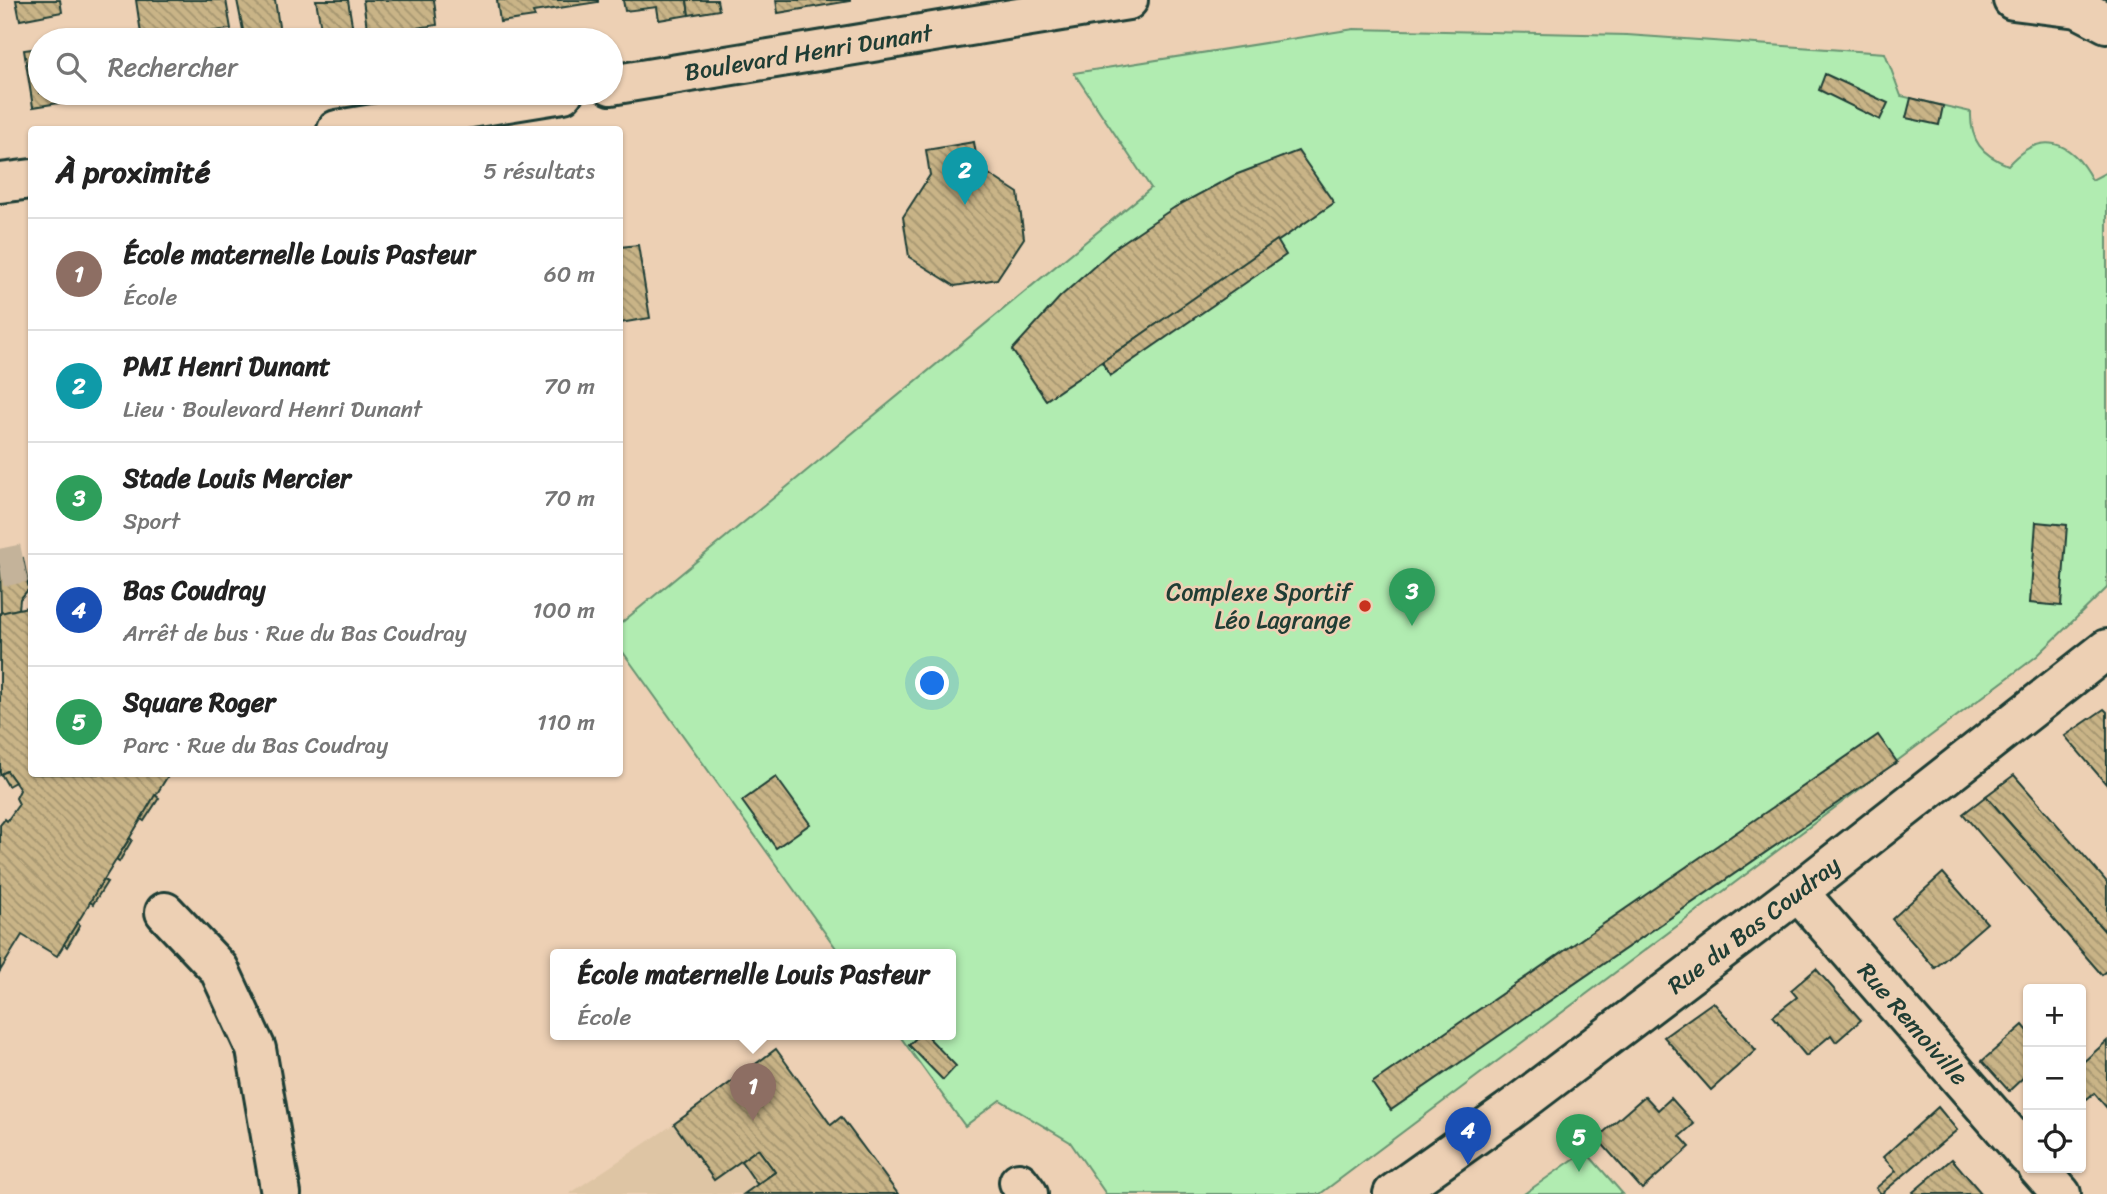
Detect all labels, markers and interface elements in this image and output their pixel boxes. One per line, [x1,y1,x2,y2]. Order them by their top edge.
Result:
street label: Boulevard Henri Dunant [681,11,937,94]
search box [28,28,623,105]
text: Rechercher [108,44,238,90]
icon: search [52,48,90,86]
text: À proximité [56,145,210,199]
pin: 2 [942,147,988,205]
text: 5 résultats [483,151,595,192]
text: École maternelle Louis Pasteur [123,231,475,277]
text: 1 [74,254,84,295]
text: 60 m [544,254,595,295]
text: École [123,277,177,318]
text: PMI Henri Dunant [123,343,330,389]
text: 2 [72,366,86,407]
text: 70 m [544,366,595,407]
text: Lieu · Boulevard Henri Dunant [123,389,422,430]
text: Stade Louis Mercier [123,455,351,501]
text: 3 [73,478,85,519]
text: 70 m [544,478,595,519]
text: Sport [123,501,180,542]
text: Bas Coudray [123,567,265,613]
pin: 3 [1389,568,1435,626]
place label: Complexe Sportif Léo Lagrange [1166,571,1354,641]
text: 4 [72,590,86,631]
text: 100 m [532,590,595,631]
marker: Complexe Sportif Léo Lagrange [1357,598,1373,614]
text: Arrêt de bus · Rue du Bas Coudray [123,613,467,654]
your location [915,666,949,700]
text: Square Roger [123,679,275,725]
text: 5 [72,702,86,743]
text: 110 m [537,702,595,743]
text: Parc · Rue du Bas Coudray [123,725,388,766]
street label: Rue du Bas Coudray [1658,845,1850,1005]
popup [550,949,956,1040]
text: École maternelle Louis Pasteur [577,951,929,997]
street label: Rue Remoiville [1847,952,1979,1096]
map controls [2023,984,2086,1173]
button: + [2023,984,2086,1047]
text: École [577,997,631,1038]
button: − [2023,1047,2086,1110]
pin: 1 [730,1063,776,1121]
pin: 4 [1445,1107,1491,1165]
button: locate [2023,1110,2086,1173]
pin: 5 [1556,1114,1602,1172]

